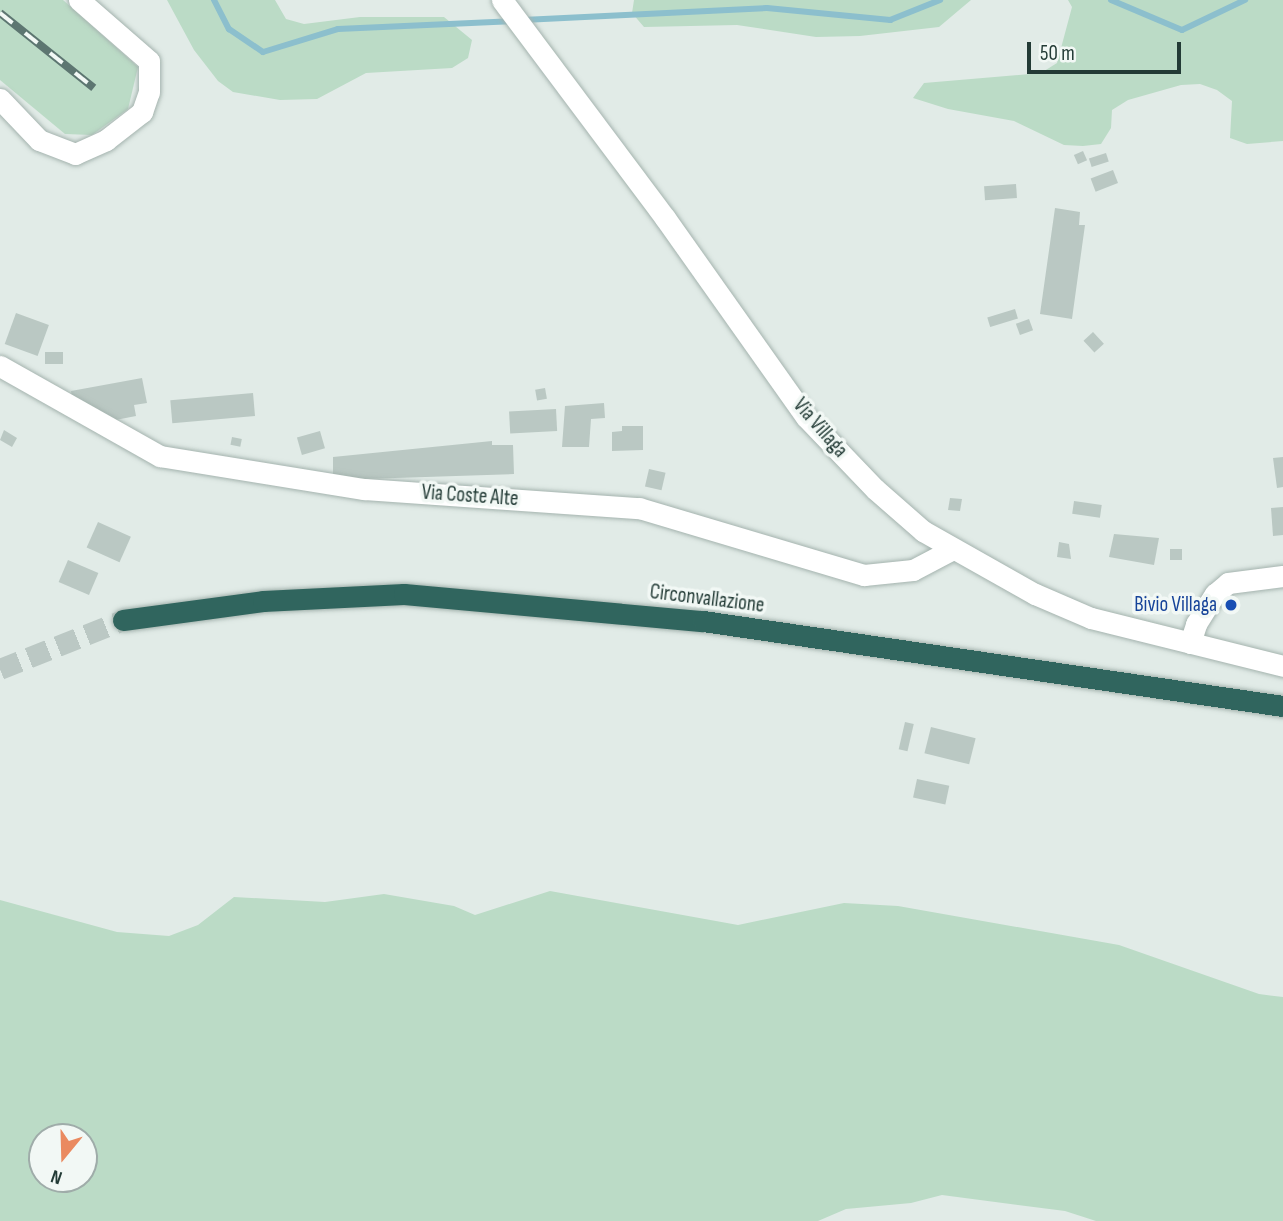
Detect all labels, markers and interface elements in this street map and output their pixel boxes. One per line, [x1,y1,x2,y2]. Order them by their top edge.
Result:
scale bar [1031,28,1185,72]
text: 50 m [1040,41,1075,66]
street label: Via Villaga [787,393,853,463]
street label: Via Coste Alte [421,480,519,512]
street label: Circonvallazione [648,579,766,619]
place label: Bivio Villaga [1134,592,1217,618]
marker: Bivio Villaga [1223,597,1239,613]
north arrow [28,1123,98,1193]
text: N [48,1164,65,1189]

